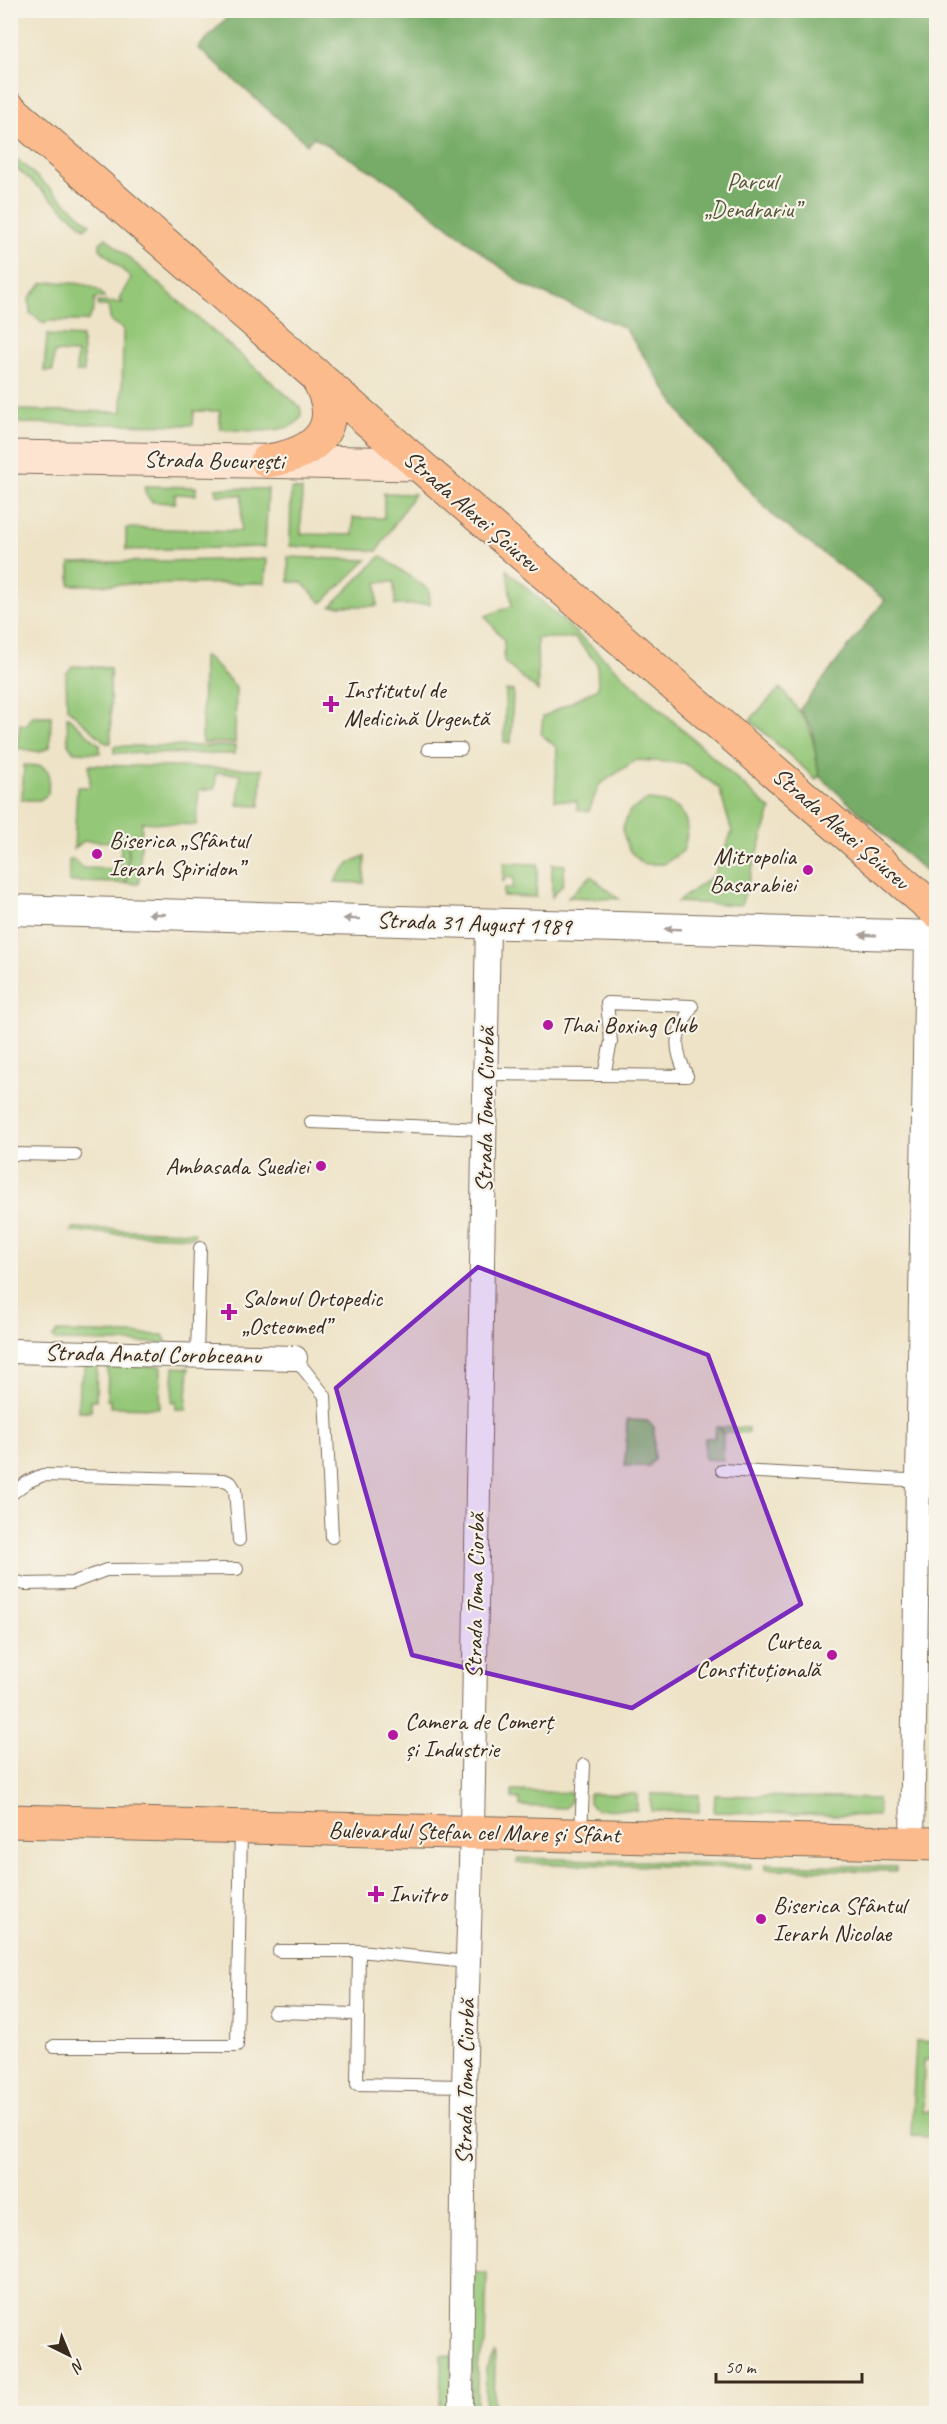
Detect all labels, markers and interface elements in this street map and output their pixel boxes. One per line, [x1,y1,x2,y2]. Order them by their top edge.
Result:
park label: Parcul „Dendrariu” [704,166,805,224]
street label: Strada Alexei Șciusev [397,443,548,580]
street label: Strada București [144,444,287,476]
place label: Institutul de Medicină Urgentă [344,675,492,733]
marker: Institutul de Medicină Urgentă [322,695,340,713]
street label: Strada Alexei Șciusev [766,760,917,897]
place label: Biserica „Sfântul Ierarh Spiridon” [109,825,252,883]
place label: Mitropolia Basarabiei [710,841,799,899]
marker: Biserica „Sfântul Ierarh Spiridon” [90,847,104,861]
marker: Mitropolia Basarabiei [801,863,815,877]
street label: Strada 31 August 1989 [376,905,574,941]
one-way arrow [148,909,167,919]
one-way arrow [343,914,362,924]
one-way arrow [664,925,683,934]
one-way arrow [859,930,878,940]
place label: Thai Boxing Club [560,1010,698,1040]
marker: Thai Boxing Club [541,1018,555,1032]
street label: Strada Toma Ciorbă [469,1025,501,1193]
place label: Ambasada Suediei [166,1151,311,1181]
marker: Ambasada Suediei [314,1159,328,1173]
place label: Salonul Ortopedic „Osteomed” [242,1283,384,1341]
marker: Salonul Ortopedic „Osteomed” [220,1303,238,1321]
street label: Strada Anatol Corobceanu [45,1337,263,1371]
street label: Strada Toma Ciorbă [459,1511,491,1679]
place label: Curtea Constituțională [696,1626,822,1684]
marker: Curtea Constituțională [825,1648,839,1662]
place label: Camera de Comerț și Industrie [405,1706,555,1764]
marker: Camera de Comerț și Industrie [386,1728,400,1742]
street label: Bulevardul Ștefan cel Mare și Sfânt [328,1814,622,1850]
place label: Invitro [389,1879,449,1909]
marker: Invitro [367,1885,385,1903]
place label: Biserica Sfântul Ierarh Nicolae [773,1890,910,1948]
marker: Biserica Sfântul Ierarh Nicolae [754,1912,768,1926]
street label: Strada Toma Ciorbă [449,1997,481,2165]
north arrow [39,2325,99,2385]
scale bar [716,2346,862,2384]
text: N [66,2355,89,2378]
text: 50 m [725,2356,758,2378]

